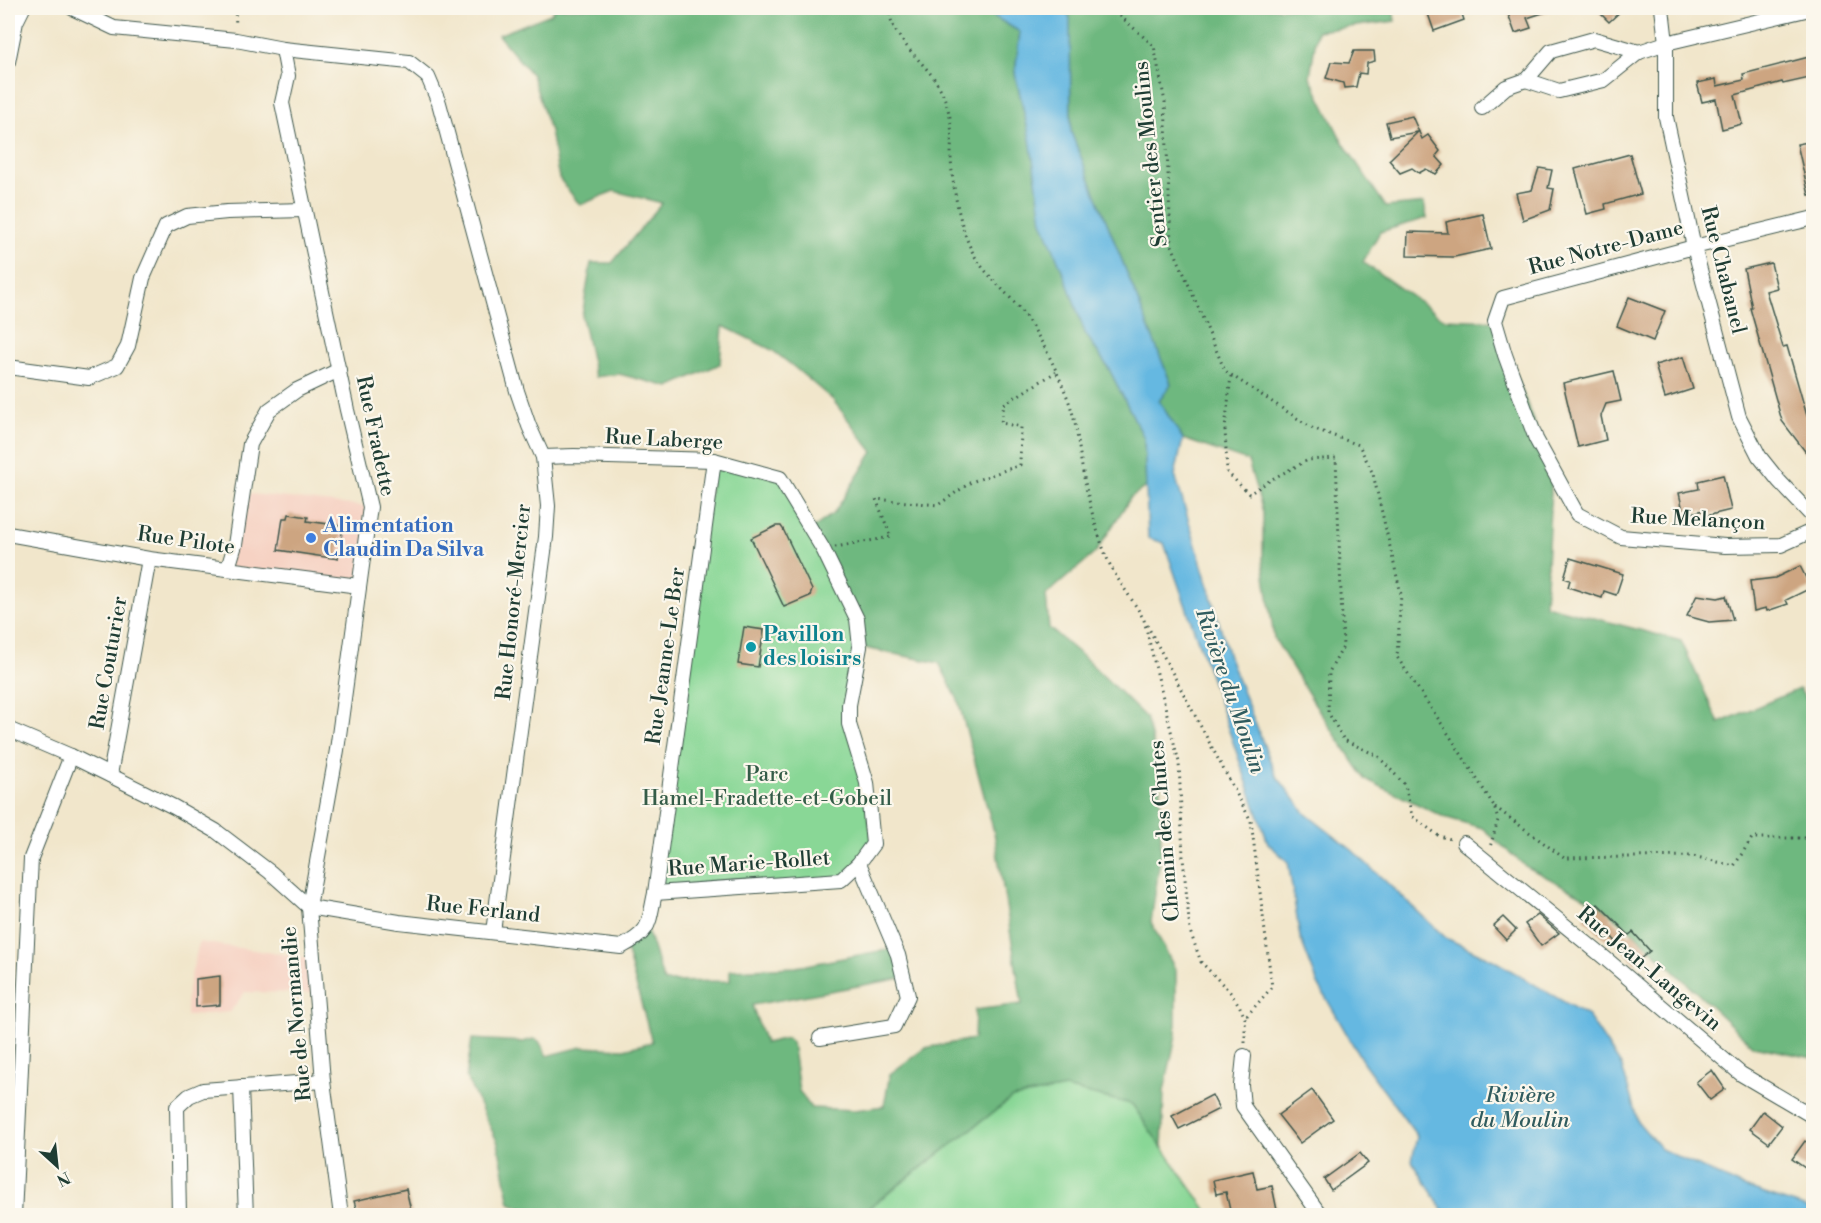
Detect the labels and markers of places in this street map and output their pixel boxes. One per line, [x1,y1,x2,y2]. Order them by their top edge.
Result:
place label: Alimentation Claudin Da Silva [322,513,485,563]
marker: Alimentation Claudin Da Silva [304,531,318,545]
place label: Pavillon des loisirs [763,622,861,672]
marker: Pavillon des loisirs [744,640,758,654]

